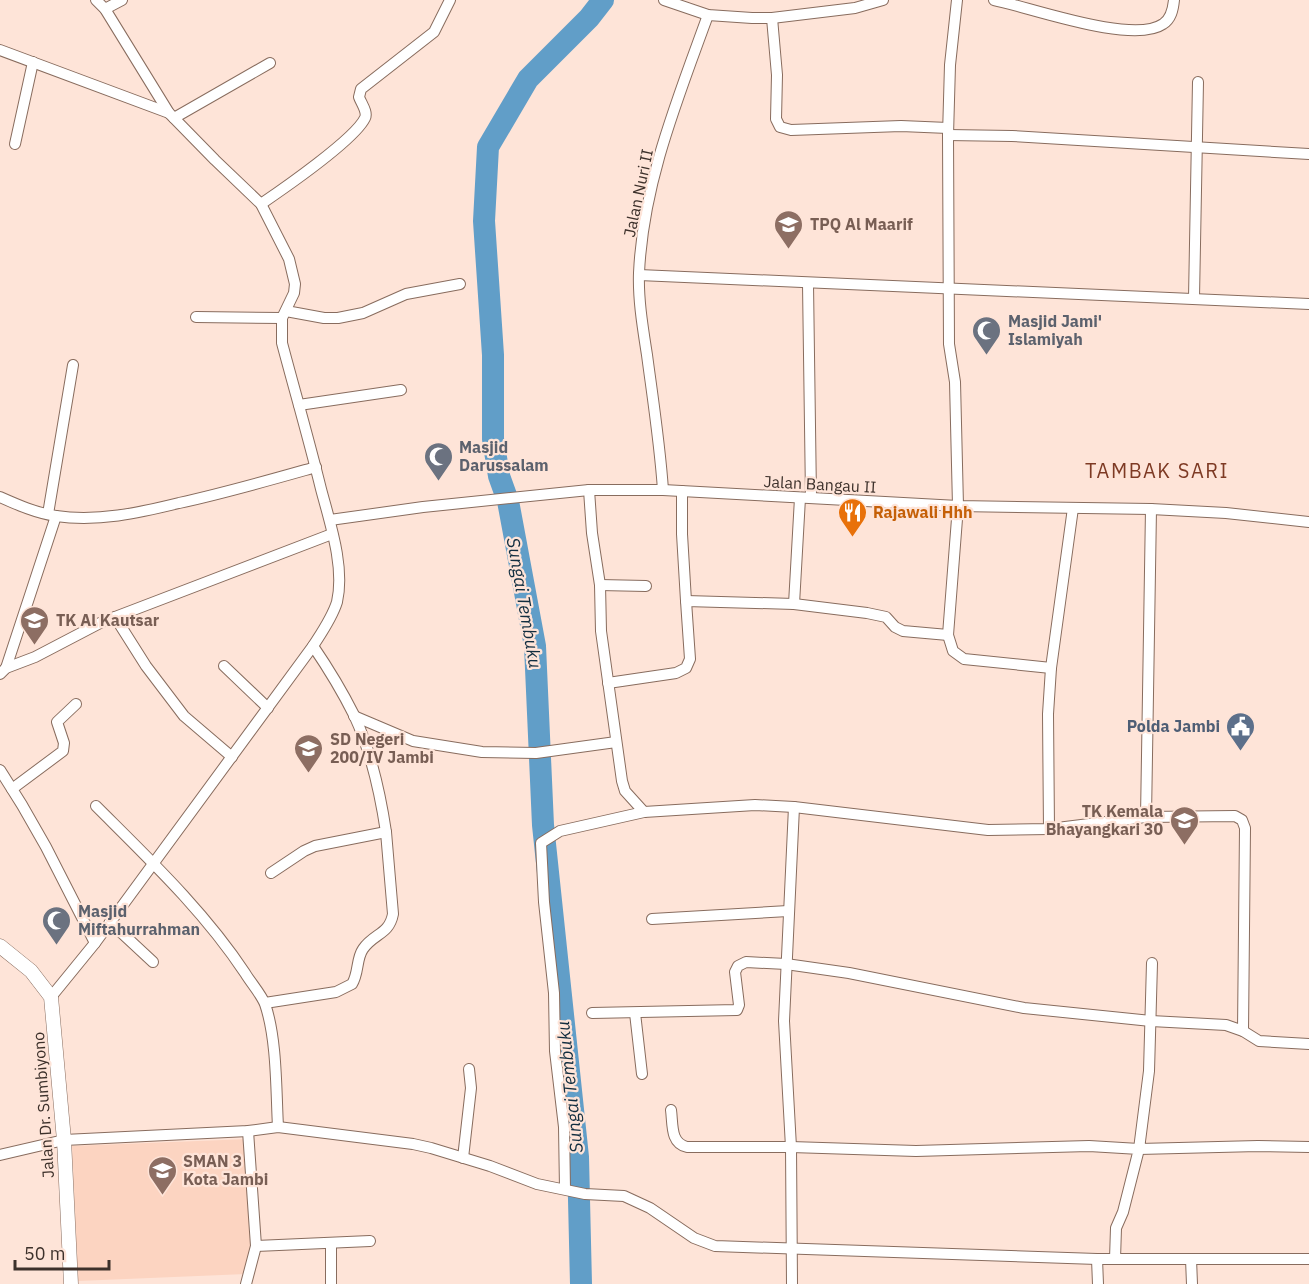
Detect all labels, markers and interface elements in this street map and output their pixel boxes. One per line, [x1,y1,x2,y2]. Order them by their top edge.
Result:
street label: Jalan Nuri II [619,147,657,239]
school or university icon: TPQ Al Maarif [773,208,805,250]
place label: TPQ Al Maarif [810,214,913,234]
place label: Masjid Jami' Islamiyah [1008,311,1102,349]
mosque icon: Masjid Jami' Islamiyah [971,314,1003,356]
place label: Masjid Darussalam [459,437,549,475]
mosque icon: Masjid Darussalam [422,440,454,482]
district label: TAMBAK SARI [1085,457,1229,484]
street label: Jalan Bangau II [763,471,877,497]
restaurant icon: Rajawali Hhh [836,496,868,538]
place label: Rajawali Hhh [873,502,973,522]
water label: Sungai Tembuku [502,536,547,670]
school or university icon: TK Al Kautsar [19,604,51,646]
place label: TK Al Kautsar [56,610,160,630]
public building icon: Polda Jambi [1225,710,1257,752]
place label: Polda Jambi [1127,716,1220,736]
place label: SD Negeri 200/IV Jambi [330,729,434,767]
school or university icon: SD Negeri 200/IV Jambi [293,732,325,774]
place label: TK Kemala Bhayangkari 30 [1046,801,1163,839]
school or university icon: TK Kemala Bhayangkari 30 [1168,804,1200,846]
place label: Masjid Miftahurrahman [78,901,200,939]
mosque icon: Masjid Miftahurrahman [41,904,73,946]
water label: Sungai Tembuku [551,1020,588,1154]
street label: Jalan Dr. Sumbiyono [28,1031,58,1179]
place label: SMAN 3 Kota Jambi [183,1151,268,1189]
school or university icon: SMAN 3 Kota Jambi [146,1154,178,1196]
scale bar [15,1233,110,1271]
text: 50 m [24,1242,66,1265]

